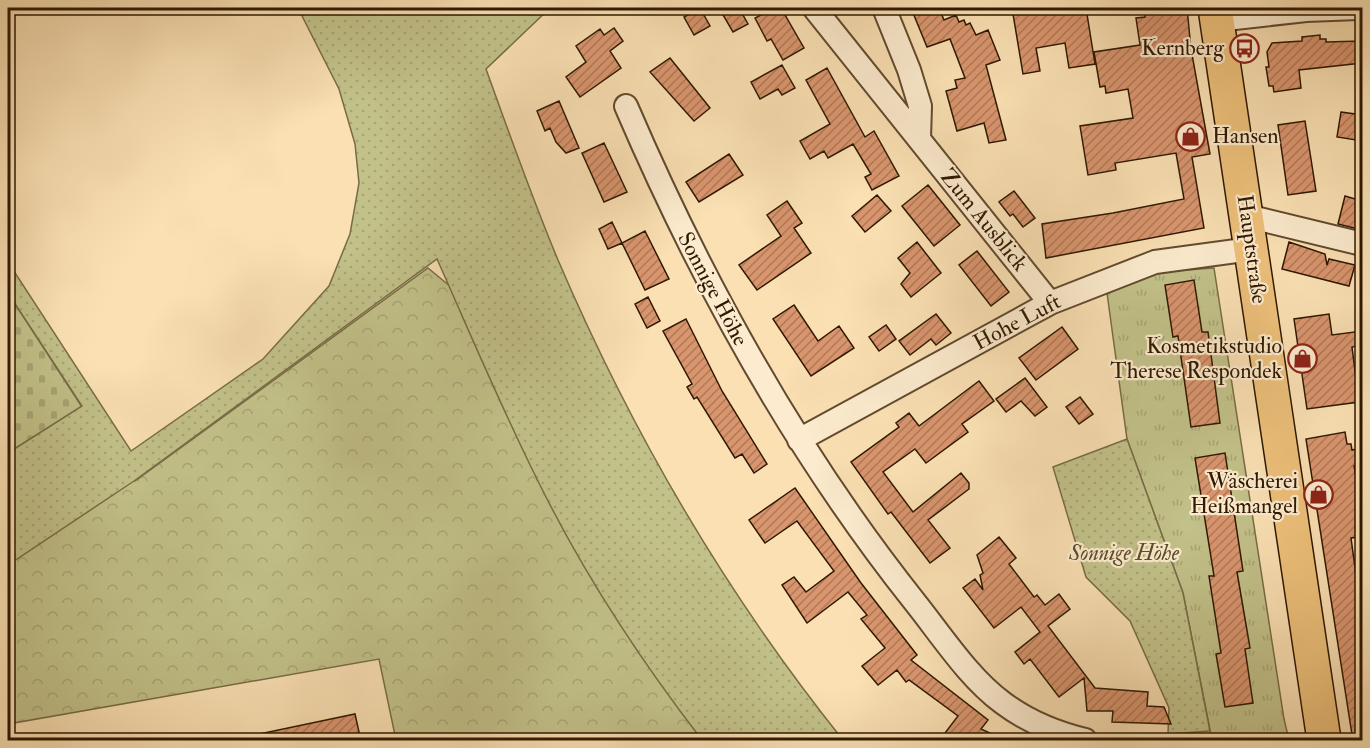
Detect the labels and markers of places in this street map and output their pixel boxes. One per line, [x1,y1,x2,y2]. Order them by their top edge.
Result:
bus stop icon: Kernberg [1229,32,1261,64]
place label: Kernberg [1141,34,1225,62]
shop icon: Hansen [1175,120,1207,152]
place label: Hansen [1212,122,1279,150]
place label: Kosmetikstudio Therese Respondek [1110,332,1282,386]
shop icon: Kosmetikstudio Therese Respondek [1287,343,1319,375]
place label: Wäscherei Heißmangel [1190,467,1298,520]
shop icon: Wäscherei Heißmangel [1303,478,1335,510]

